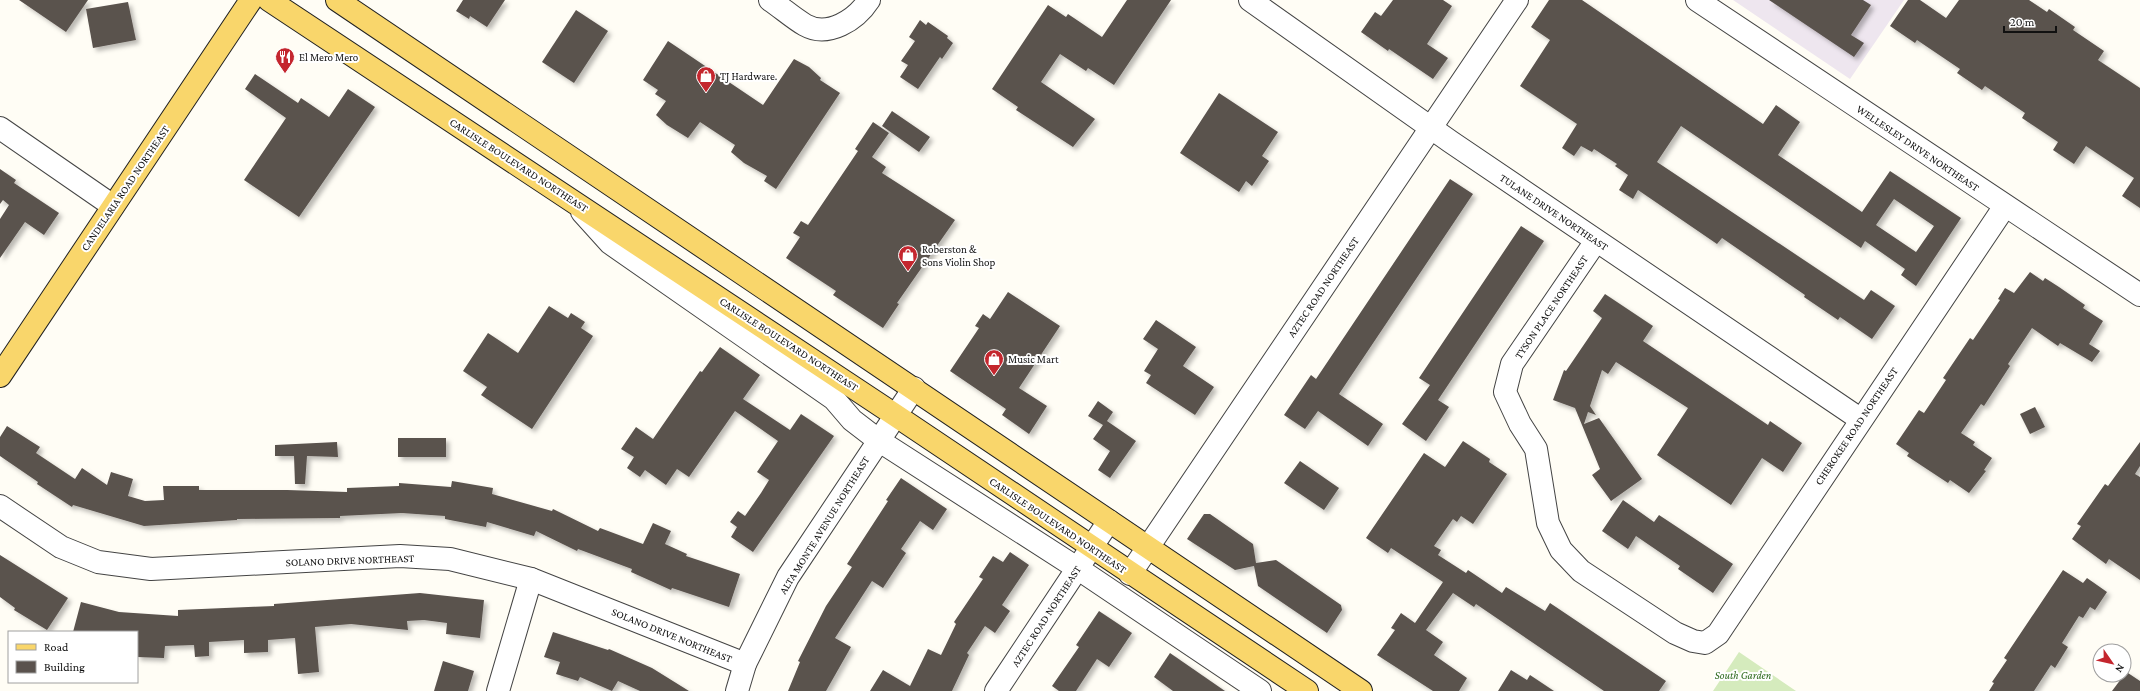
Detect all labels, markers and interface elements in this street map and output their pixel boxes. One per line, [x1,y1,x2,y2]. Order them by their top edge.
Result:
scale bar [2004,8,2056,34]
text: 20 m [2010,15,2035,29]
restaurant icon: El Mero Mero [274,46,296,74]
place label: El Mero Mero [299,51,359,63]
shop icon: TJ Hardware. [695,65,717,93]
place label: TJ Hardware. [720,70,777,83]
street label: WELLESLEY DRIVE NORTHEAST [1854,102,1982,194]
street label: CARLISLE BOULEVARD NORTHEAST [448,116,590,214]
street label: CANDELARIA ROAD NORTHEAST [79,123,171,253]
street label: TULANE DRIVE NORTHEAST [1498,171,1610,253]
street label: AZTEC ROAD NORTHEAST [1285,235,1361,339]
place label: Roberston & Sons Violin Shop [922,243,996,269]
shop icon: Roberston & Sons Violin Shop [897,244,919,272]
street label: TYSON PLACE NORTHEAST [1512,253,1590,361]
street label: CARLISLE BOULEVARD NORTHEAST [718,295,860,393]
shop icon: Music Mart [983,348,1005,376]
place label: Music Mart [1008,353,1059,365]
street label: CHEROKEE ROAD NORTHEAST [1812,365,1900,487]
street label: ALTA MONTE AVENUE NORTHEAST [776,454,872,596]
street label: CARLISLE BOULEVARD NORTHEAST [987,475,1129,575]
street label: SOLANO DRIVE NORTHEAST [285,552,415,568]
street label: AZTEC ROAD NORTHEAST [1009,563,1083,669]
street label: SOLANO DRIVE NORTHEAST [610,605,734,665]
legend [8,631,138,683]
text: Road [44,640,69,654]
north arrow [2092,643,2132,683]
text: Building [44,660,85,674]
text: N [2113,662,2127,675]
park label: South Garden [1715,669,1772,681]

